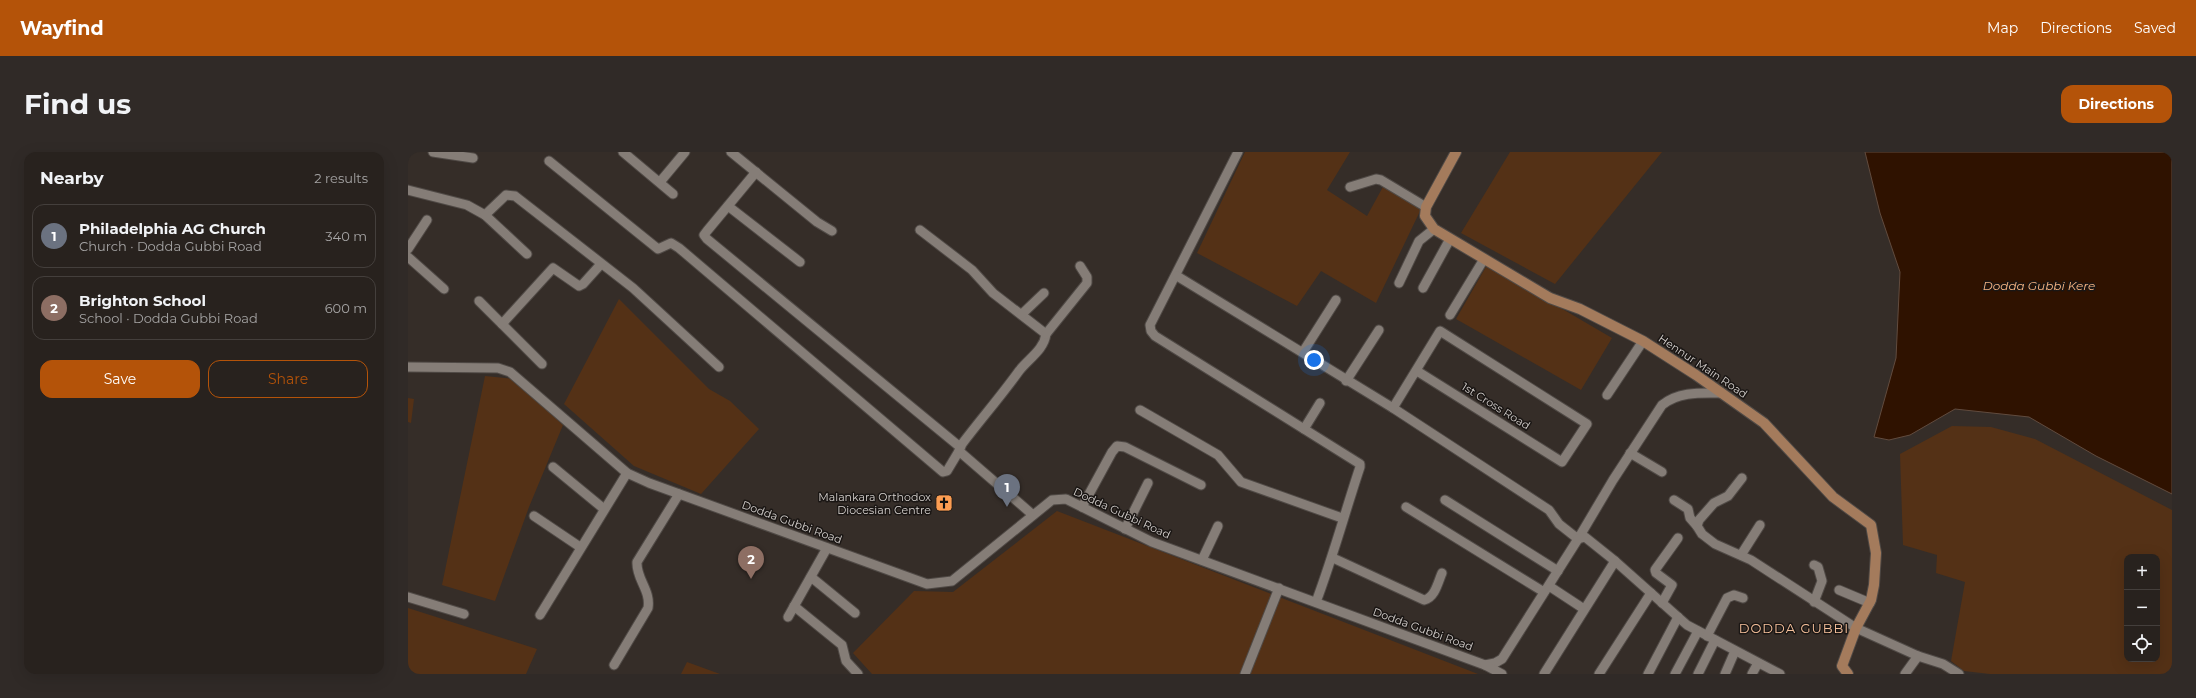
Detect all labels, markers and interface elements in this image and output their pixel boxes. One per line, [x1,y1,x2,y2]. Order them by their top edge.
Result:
text: Wayfind [20,17,104,40]
text: Map [1987,19,2018,37]
text: Directions [2040,19,2112,37]
text: Saved [2134,19,2176,37]
button: Directions [2061,85,2172,123]
text: Find us [24,87,131,121]
text: Nearby [40,168,104,188]
text: 2 results [314,170,368,186]
text: Philadelphia AG Church [79,219,266,238]
text: 1 [51,228,57,244]
text: 340 m [325,228,367,244]
text: Church · Dodda Gubbi Road [79,238,262,254]
water label: Dodda Gubbi Kere [1983,278,2095,293]
text: Brighton School [79,291,206,310]
text: 2 [50,300,58,316]
text: 600 m [325,300,367,316]
text: School · Dodda Gubbi Road [79,310,258,326]
street label: Hennur Main Road [1656,331,1750,401]
your location [1304,350,1324,370]
button: Save [40,360,200,398]
button: Share [208,360,368,398]
street label: 1st Cross Road [1459,379,1533,433]
pin: 1 [994,474,1020,507]
street label: Dodda Gubbi Road [1071,484,1173,542]
place label: Malankara Orthodox Diocesian Centre [818,490,931,517]
church icon: Malankara Orthodox Diocesian Centre [934,493,954,513]
street label: Dodda Gubbi Road [740,497,844,547]
pin: 2 [738,546,764,579]
map controls [2124,554,2160,662]
button: + [2124,554,2160,590]
button: − [2124,590,2160,626]
street label: Dodda Gubbi Road [1371,604,1475,654]
district label: DODDA GUBBI [1739,620,1849,636]
button: locate [2124,626,2160,662]

